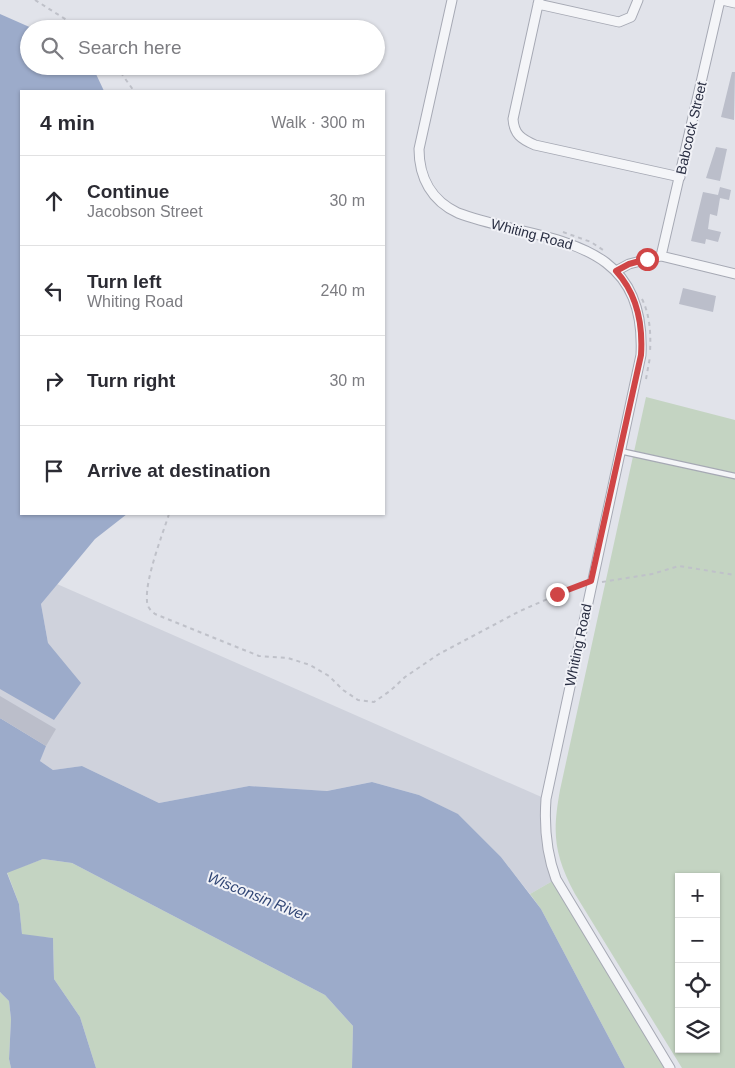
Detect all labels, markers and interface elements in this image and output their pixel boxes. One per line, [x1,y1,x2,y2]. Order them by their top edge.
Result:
search box [20,20,385,75]
icon: search [38,34,66,62]
text: Search here [78,37,182,58]
street label: Babcock Street [673,80,709,176]
text: 4 min [40,111,95,134]
text: Walk · 300 m [271,114,365,131]
text: Continue [87,181,169,202]
icon: ahead [40,187,68,215]
text: 30 m [329,192,365,209]
text: Jacobson Street [87,203,203,220]
street label: Whiting Road [489,215,575,253]
route start [636,248,659,271]
text: Turn left [87,271,162,292]
icon: left [40,277,68,305]
text: 240 m [321,282,365,299]
text: Whiting Road [87,293,183,310]
icon: right [40,367,68,395]
text: Turn right [87,370,175,391]
text: 30 m [329,372,365,389]
icon: arrive [40,457,68,485]
text: Arrive at destination [87,460,271,481]
route end [546,583,569,606]
street label: Whiting Road [561,602,595,688]
water label: Wisconsin River [205,868,312,924]
map controls [675,873,720,1053]
button: + [675,873,720,918]
button: − [675,918,720,963]
button: locate [675,963,720,1008]
button: layers [675,1008,720,1053]

